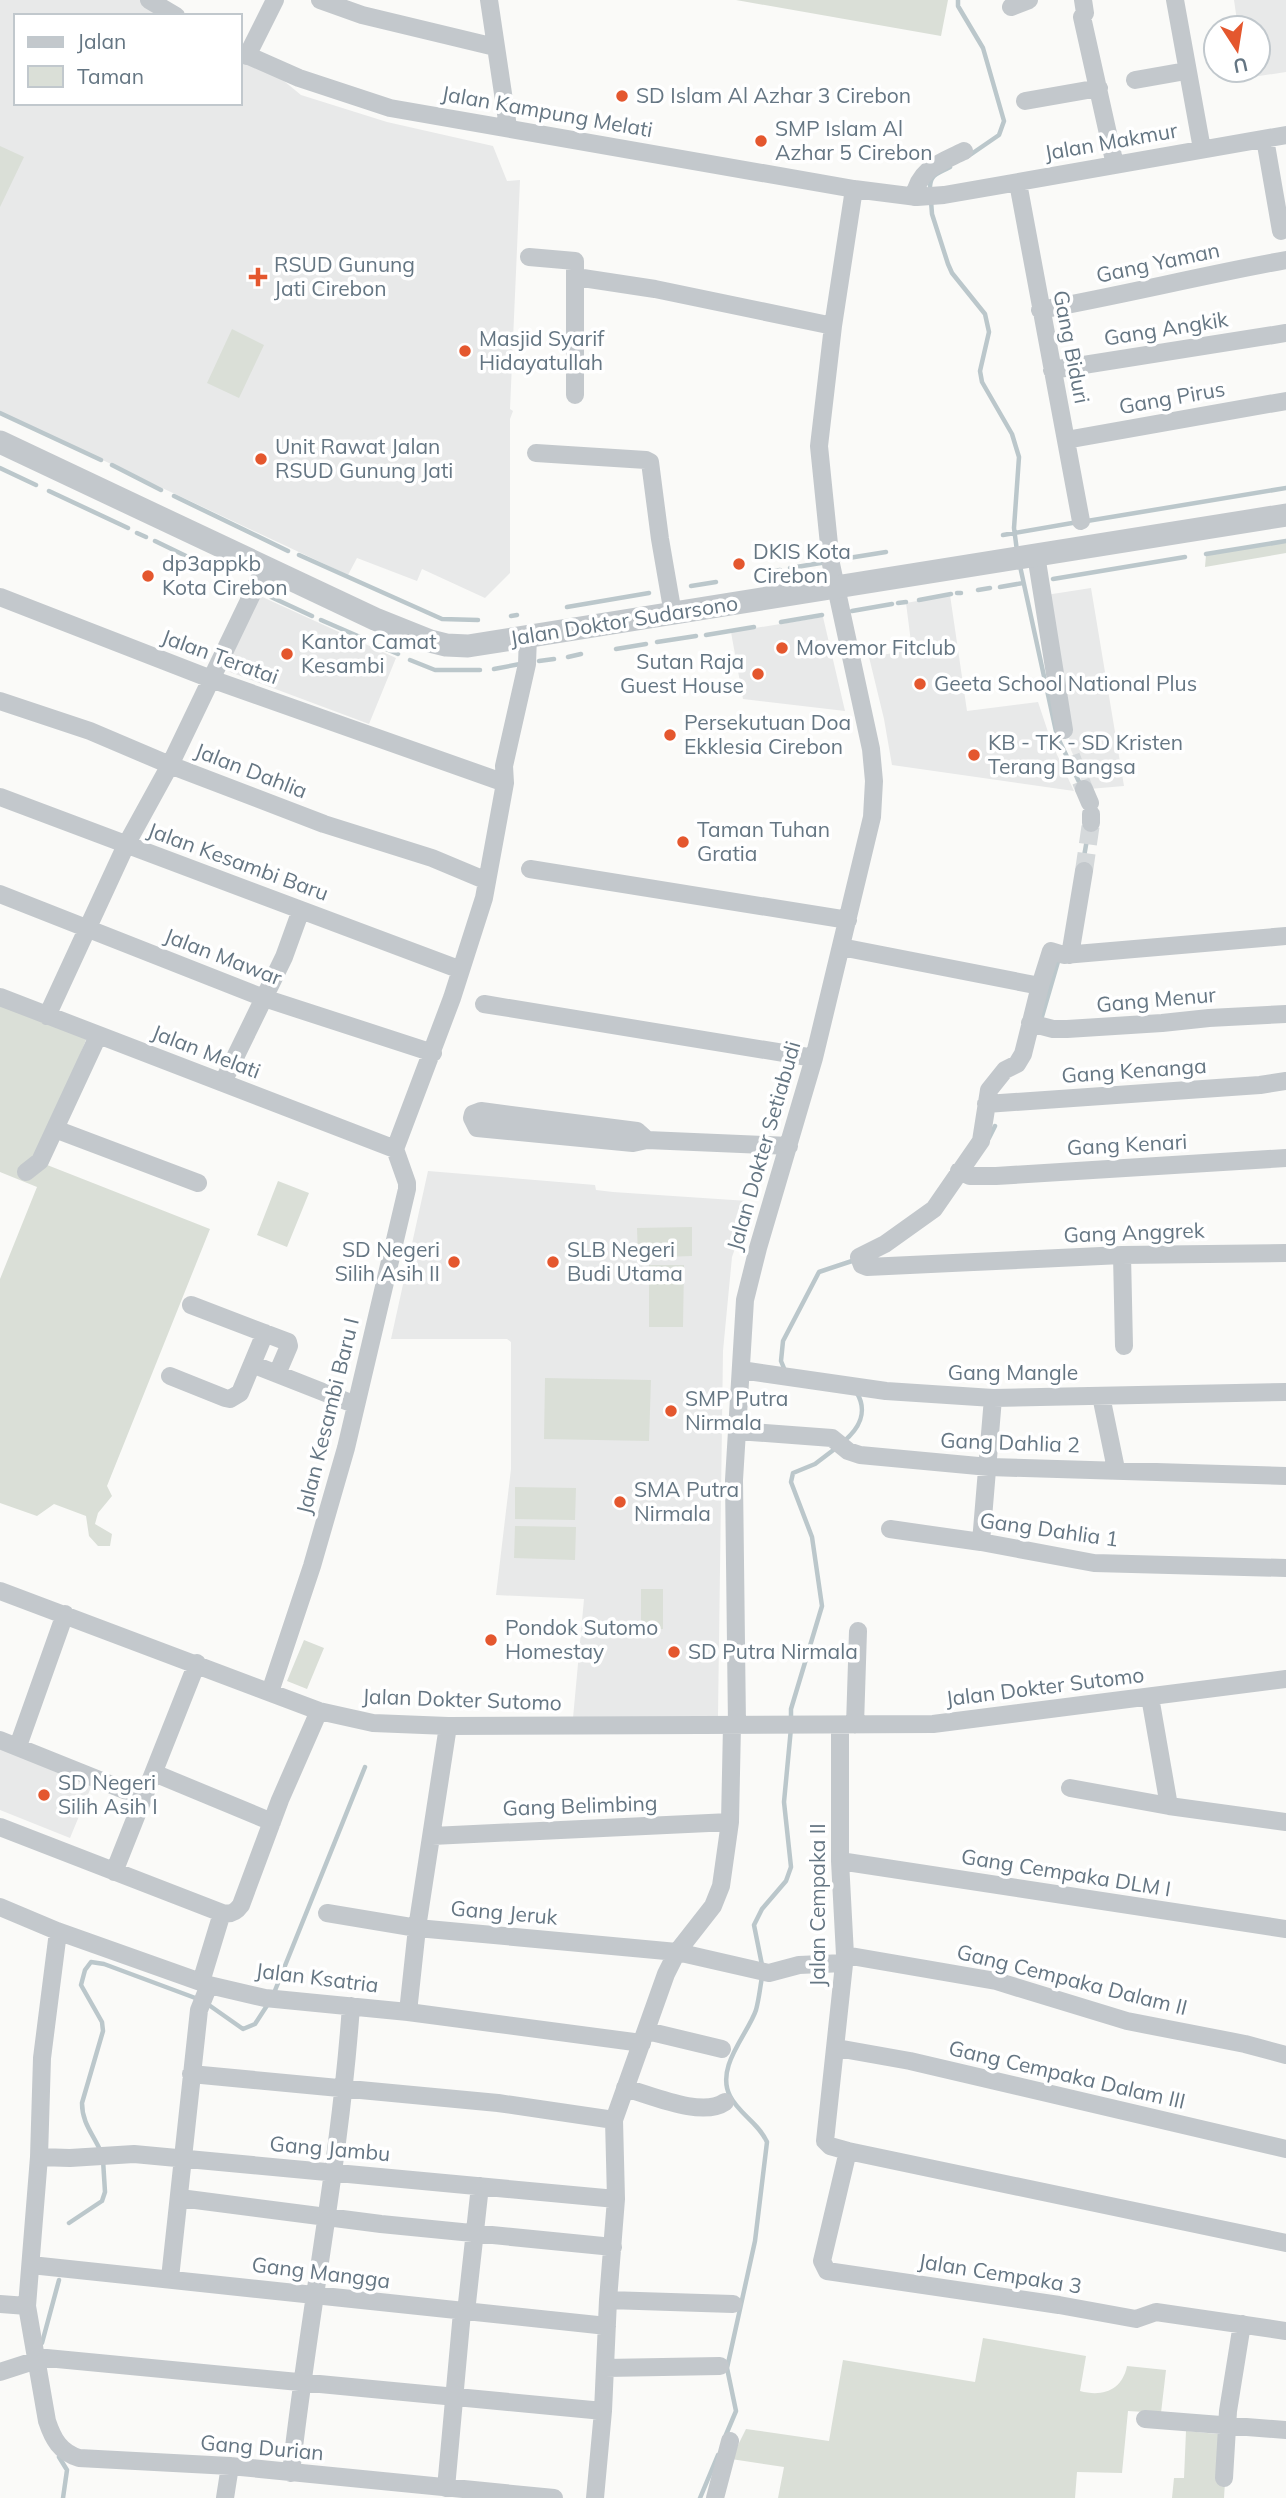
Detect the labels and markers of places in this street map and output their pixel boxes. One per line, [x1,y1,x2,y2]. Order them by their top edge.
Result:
place label: SD Islam Al Azhar 3 Cirebon [636,82,911,108]
marker: SD Islam Al Azhar 3 Cirebon [614,88,630,104]
place label: SMP Islam Al Azhar 5 Cirebon [775,115,933,165]
marker: SMP Islam Al Azhar 5 Cirebon [753,133,769,149]
place label: RSUD Gunung Jati Cirebon [274,251,415,301]
marker: RSUD Gunung Jati Cirebon [248,267,268,287]
place label: Masjid Syarif Hidayatullah [479,325,605,375]
marker: Masjid Syarif Hidayatullah [457,343,473,359]
place label: Unit Rawat Jalan RSUD Gunung Jati [275,433,453,483]
marker: Unit Rawat Jalan RSUD Gunung Jati [253,451,269,467]
place label: DKIS Kota Cirebon [753,538,851,588]
place label: dp3appkb Kota Cirebon [162,550,288,600]
marker: DKIS Kota Cirebon [731,556,747,572]
marker: dp3appkb Kota Cirebon [140,568,156,584]
place label: Kantor Camat Kesambi [301,628,437,678]
place label: Movemor Fitclub [796,634,956,660]
marker: Movemor Fitclub [774,640,790,656]
marker: Kantor Camat Kesambi [279,646,295,662]
place label: Sutan Raja Guest House [620,648,744,698]
marker: Sutan Raja Guest House [750,666,766,682]
place label: Geeta School National Plus [934,670,1197,696]
marker: Geeta School National Plus [912,676,928,692]
place label: Persekutuan Doa Ekklesia Cirebon [684,709,851,759]
marker: Persekutuan Doa Ekklesia Cirebon [662,727,678,743]
place label: KB - TK - SD Kristen Terang Bangsa [988,729,1183,779]
marker: KB - TK - SD Kristen Terang Bangsa [966,747,982,763]
place label: Taman Tuhan Gratia [697,816,830,866]
marker: Taman Tuhan Gratia [675,834,691,850]
place label: SD Negeri Silih Asih II [335,1236,440,1286]
place label: SLB Negeri Budi Utama [567,1236,683,1286]
marker: SD Negeri Silih Asih II [446,1254,462,1270]
marker: SLB Negeri Budi Utama [545,1254,561,1270]
place label: SMP Putra Nirmala [685,1385,788,1435]
marker: SMP Putra Nirmala [663,1403,679,1419]
place label: SMA Putra Nirmala [634,1476,739,1526]
marker: SMA Putra Nirmala [612,1494,628,1510]
place label: Pondok Sutomo Homestay [505,1614,658,1664]
marker: Pondok Sutomo Homestay [483,1632,499,1648]
place label: SD Putra Nirmala [688,1638,858,1664]
marker: SD Putra Nirmala [666,1644,682,1660]
place label: SD Negeri Silih Asih I [58,1769,158,1819]
marker: SD Negeri Silih Asih I [36,1787,52,1803]

